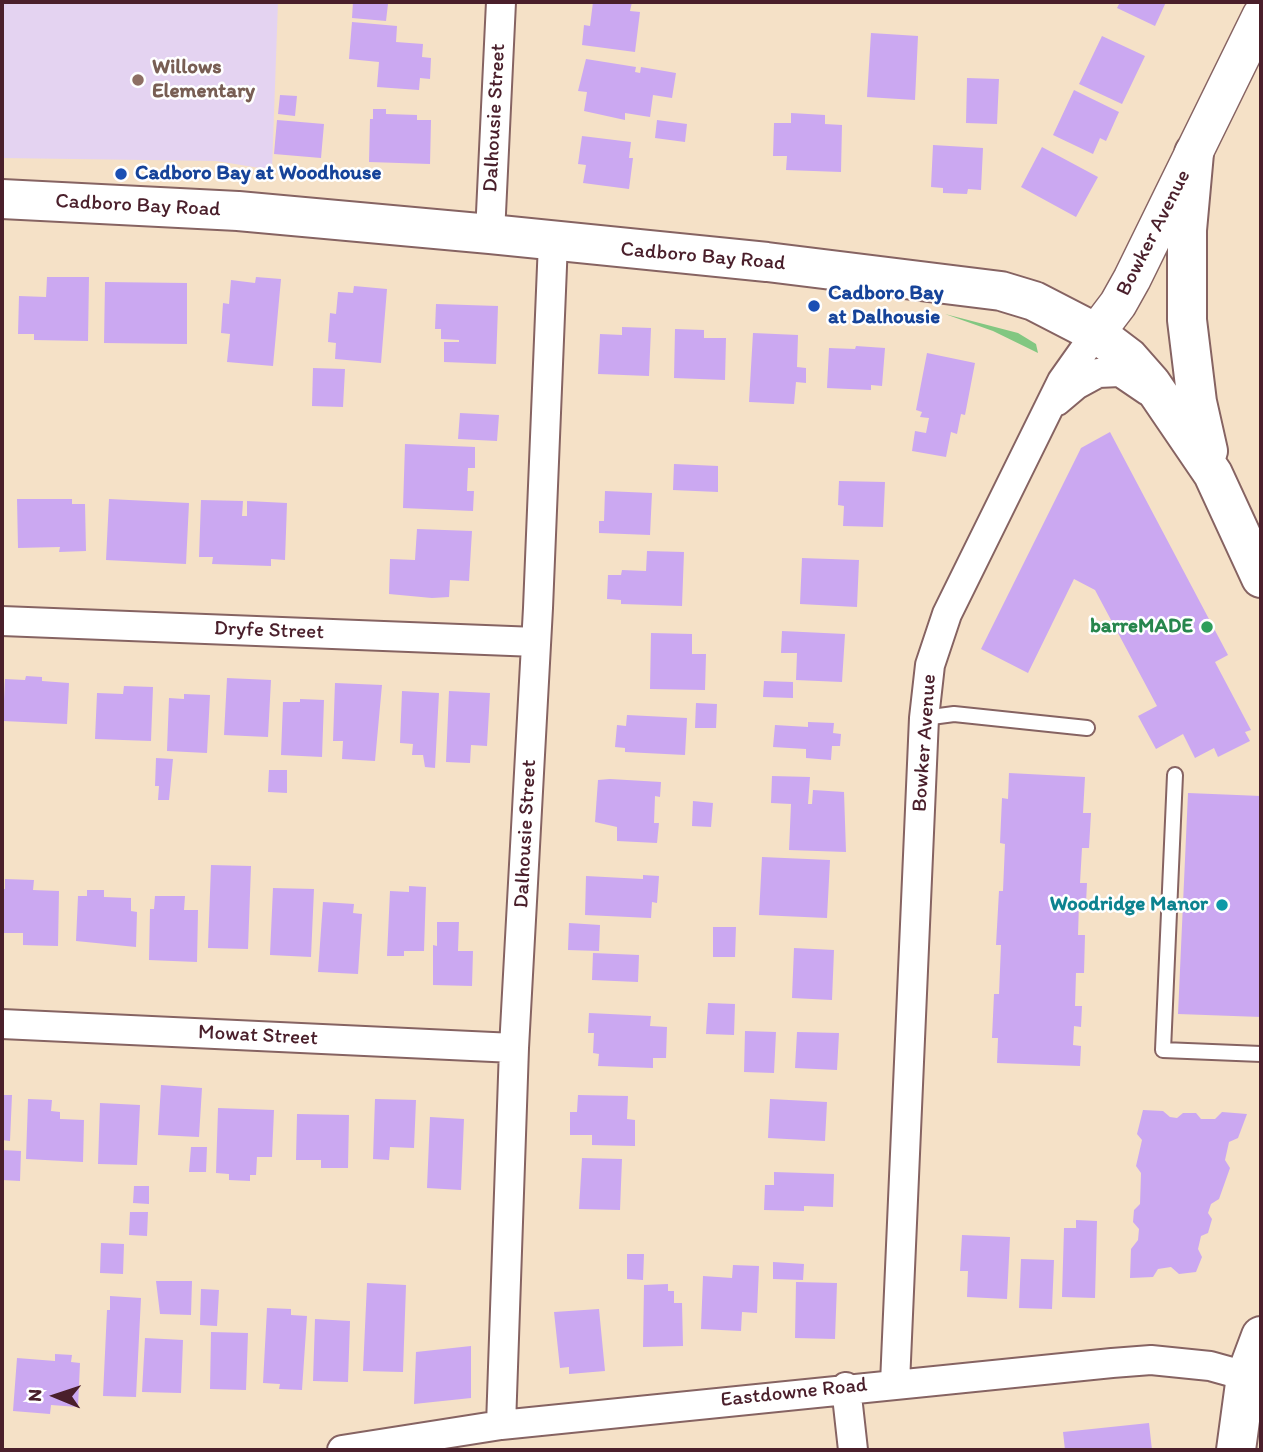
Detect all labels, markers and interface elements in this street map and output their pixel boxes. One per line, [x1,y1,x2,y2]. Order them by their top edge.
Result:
street label: Dalhousie Street [479,43,511,193]
place label: Willows Elementary [152,55,255,105]
marker: Willows Elementary [130,72,146,88]
place label: Cadboro Bay at Woodhouse [135,161,381,187]
marker: Cadboro Bay at Woodhouse [113,166,129,182]
street label: Bowker Avenue [1111,166,1197,300]
street label: Cadboro Bay Road [55,189,221,223]
street label: Cadboro Bay Road [619,237,787,277]
place label: Cadboro Bay at Dalhousie [828,281,944,331]
marker: Cadboro Bay at Dalhousie [806,298,822,314]
place label: barreMADE [1090,614,1193,640]
street label: Dryfe Street [213,616,325,646]
marker: barreMADE [1199,619,1215,635]
street label: Bowker Avenue [908,673,942,813]
street label: Dalhousie Street [510,759,542,909]
place label: Woodridge Manor [1050,892,1208,918]
marker: Woodridge Manor [1214,897,1230,913]
street label: Mowat Street [197,1020,319,1052]
north arrow [21,1361,91,1431]
street label: Eastdowne Road [719,1373,869,1413]
text: N [23,1388,46,1402]

